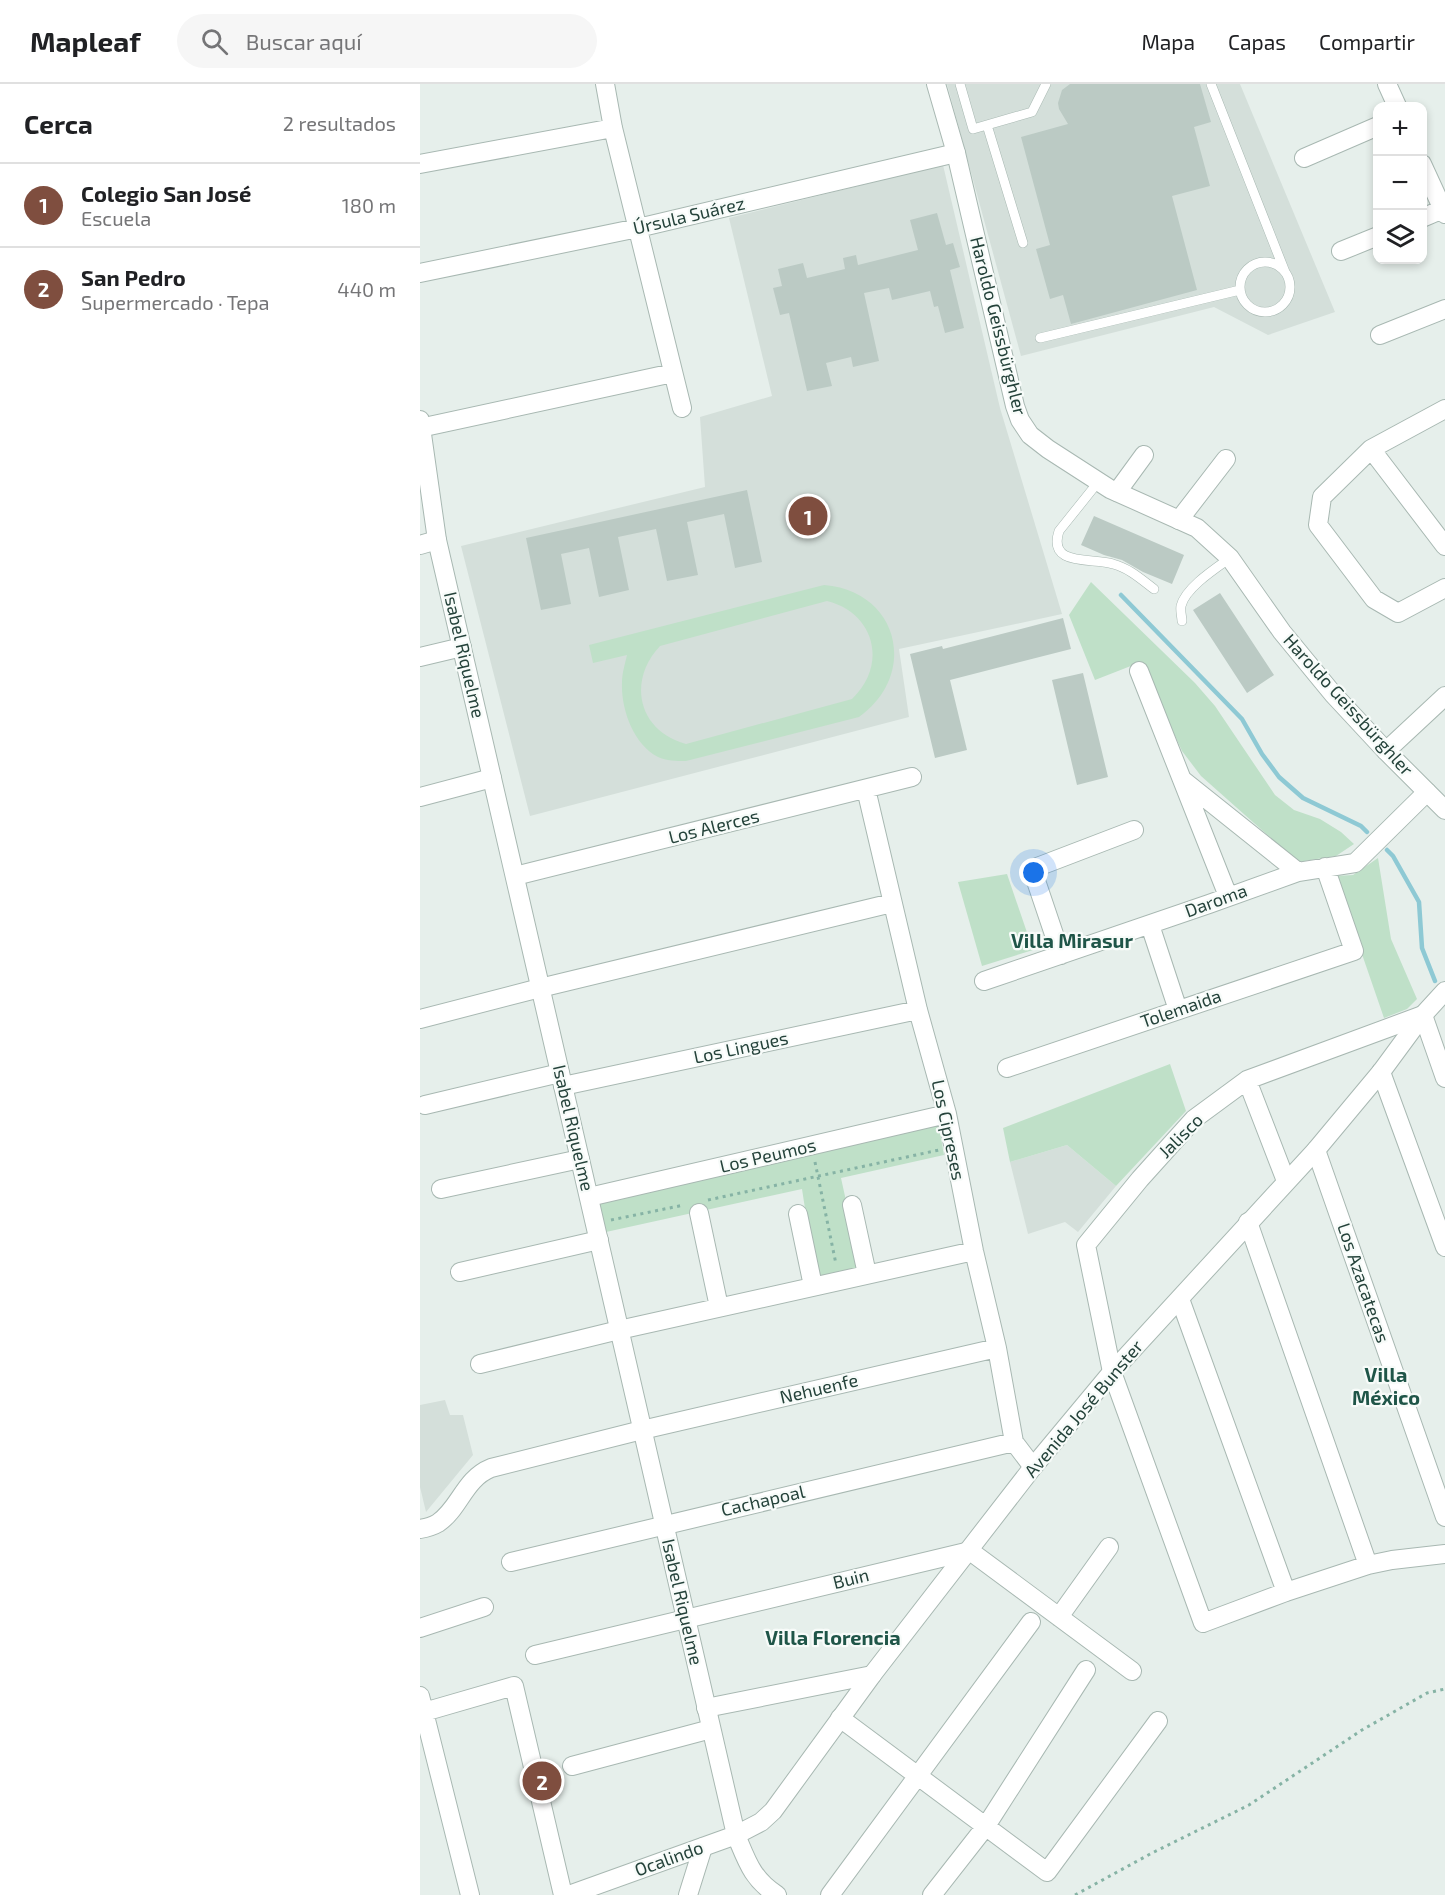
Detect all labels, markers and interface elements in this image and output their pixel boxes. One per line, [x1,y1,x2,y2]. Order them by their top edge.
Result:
search box [177,14,597,68]
text: Mapleaf [30,24,141,58]
icon: search [198,25,231,58]
text: Buscar aquí [246,28,362,54]
text: Mapa [1141,29,1195,54]
text: Capas [1228,29,1286,54]
text: Compartir [1319,29,1415,54]
map controls [1373,102,1427,264]
button: + [1373,102,1427,156]
text: Cerca [24,108,93,139]
text: 2 resultados [283,111,396,135]
button: − [1373,156,1427,210]
text: Colegio San José [81,180,251,206]
street label: Úrsula Suárez [631,191,747,239]
text: 1 [39,193,48,217]
text: 180 m [342,193,396,217]
text: Escuela [81,206,151,230]
button: layers [1373,210,1427,264]
street label: Haroldo Geissbürghler [966,234,1032,417]
text: San Pedro [81,264,186,290]
text: 2 [38,277,49,301]
text: 440 m [337,277,396,301]
text: Supermercado · Tepa [81,290,269,314]
pin: 1 [788,494,828,538]
street label: Isabel Riquelme [440,589,490,720]
street label: Haroldo Geissbürghler [1279,629,1418,780]
street label: Los Alerces [666,804,761,848]
your location [1019,858,1048,887]
street label: Daroma [1181,879,1250,921]
district label: Villa Mirasur [1011,928,1133,952]
street label: Tolemaida [1137,984,1224,1032]
street label: Los Lingues [692,1026,790,1068]
street label: Isabel Riquelme [549,1062,599,1193]
street label: Los Cipreses [928,1077,970,1182]
street label: Jalisco [1153,1108,1207,1162]
street label: Los Peumos [717,1133,818,1177]
street label: Los Azacatecas [1333,1220,1395,1346]
street label: Avenida José Bunster [1019,1335,1147,1482]
district label: Villa México [1352,1362,1420,1409]
street label: Nehuenfe [778,1368,860,1408]
street label: Cachapoal [719,1480,807,1520]
street label: Isabel Riquelme [658,1536,708,1667]
street label: Buin [830,1563,871,1593]
district label: Villa Florencia [765,1625,901,1649]
pin: 2 [522,1758,562,1804]
street label: Ocalindo [631,1835,706,1881]

